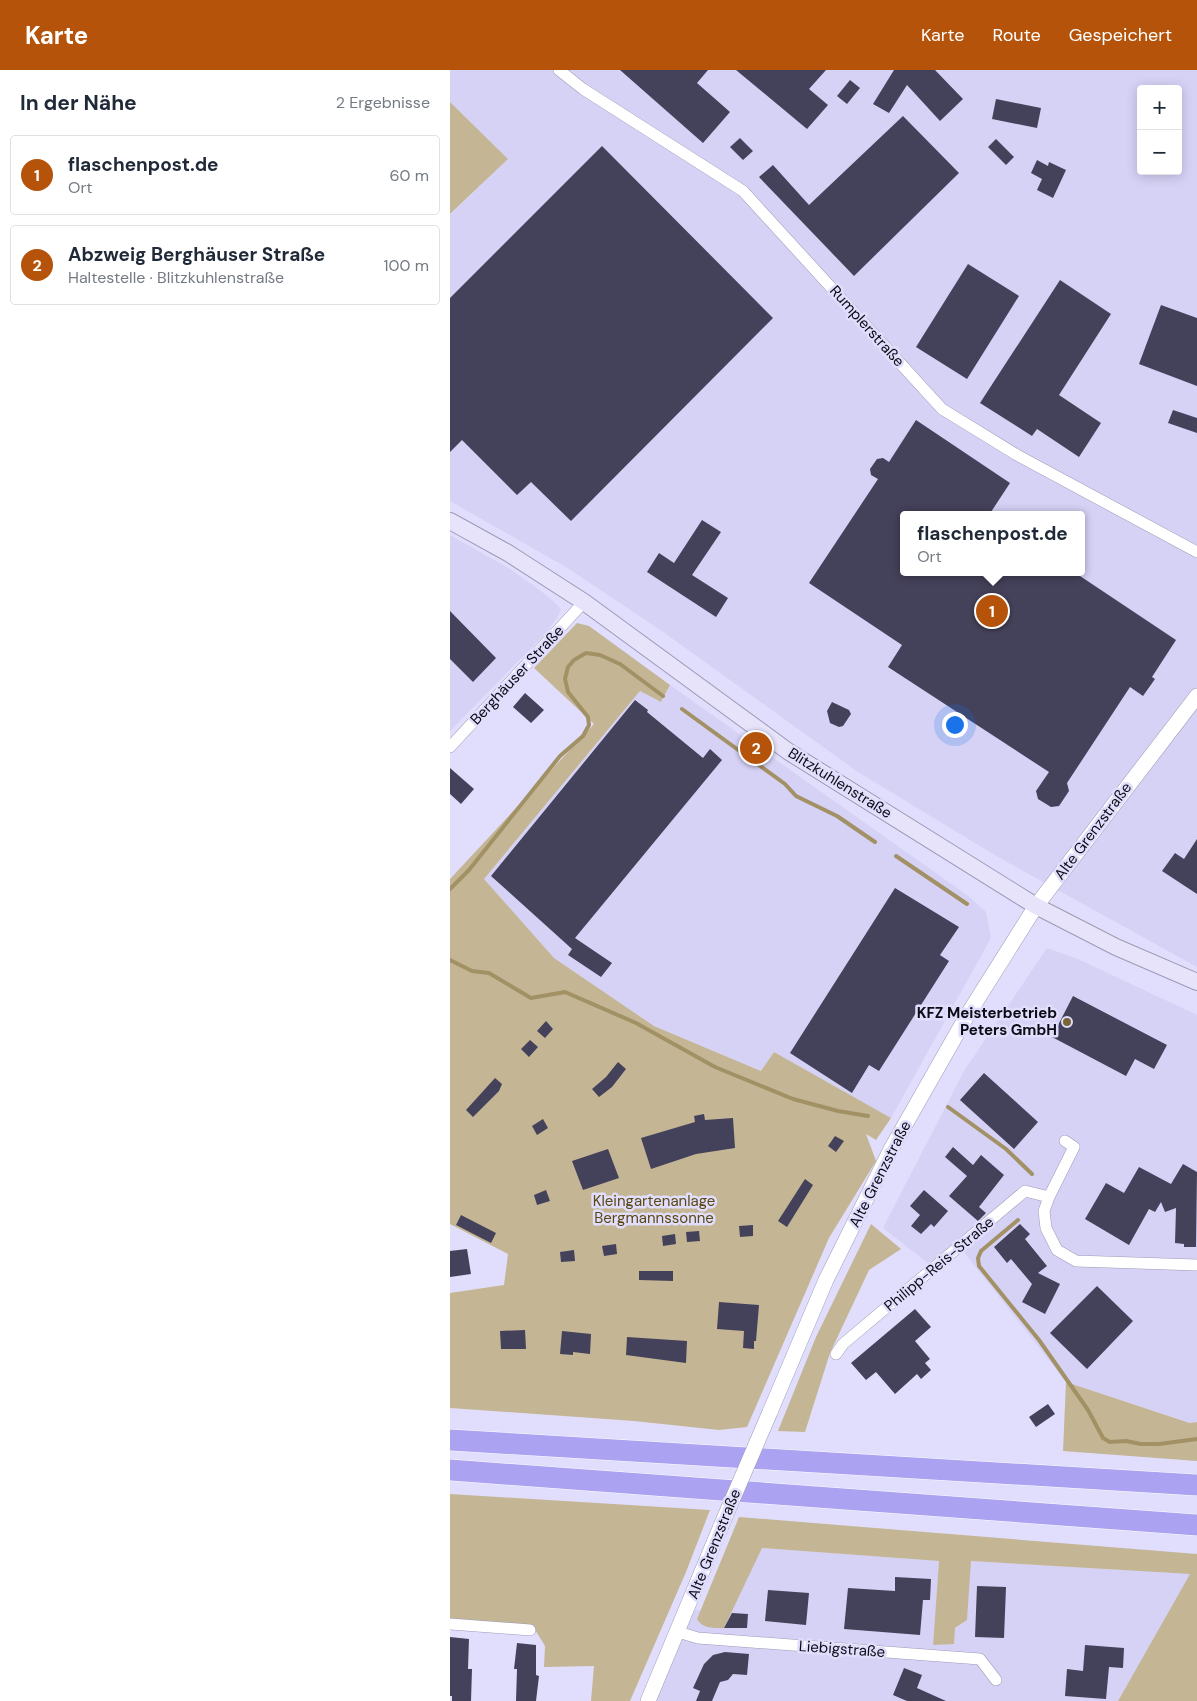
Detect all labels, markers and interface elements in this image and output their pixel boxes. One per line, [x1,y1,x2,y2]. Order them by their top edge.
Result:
text: Karte [25,20,88,51]
text: Karte [921,23,965,47]
text: Route [993,23,1041,47]
text: Gespeichert [1069,23,1172,47]
map controls [1137,85,1182,175]
button: + [1137,85,1182,130]
text: In der Nähe [20,89,137,117]
text: 2 Ergebnisse [336,92,430,113]
button: − [1137,130,1182,175]
text: flaschenpost.de [68,152,219,177]
text: 1 [34,165,40,186]
text: 60 m [389,165,429,186]
text: Ort [68,177,93,198]
text: Abzweig Berghäuser Straße [68,242,325,267]
text: 2 [32,255,42,276]
text: 100 m [384,255,429,276]
text: Haltestelle · Blitzkuhlenstraße [68,267,284,288]
street label: Rumplerstraße [825,281,909,371]
popup [900,511,1085,576]
text: flaschenpost.de [917,521,1068,546]
text: Ort [917,546,942,567]
pin: 1 [976,592,1008,630]
street label: Berghäuser Straße [466,621,568,729]
your location [942,712,968,738]
pin: 2 [740,729,772,767]
street label: Blitzkuhlenstraße [784,743,896,823]
street label: Alte Grenzstraße [1050,778,1136,884]
place label: KFZ Meisterbetrieb Peters GmbH [917,1003,1057,1040]
marker: KFZ Meisterbetrieb Peters GmbH [1061,1016,1073,1028]
street label: Alte Grenzstraße [844,1117,916,1231]
park label: Kleingartenanlage Bergmannssonne [593,1191,715,1228]
street label: Philipp-Reis-Straße [880,1212,998,1316]
street label: Alte Grenzstraße [683,1486,745,1602]
street label: Liebigstraße [798,1636,886,1662]

